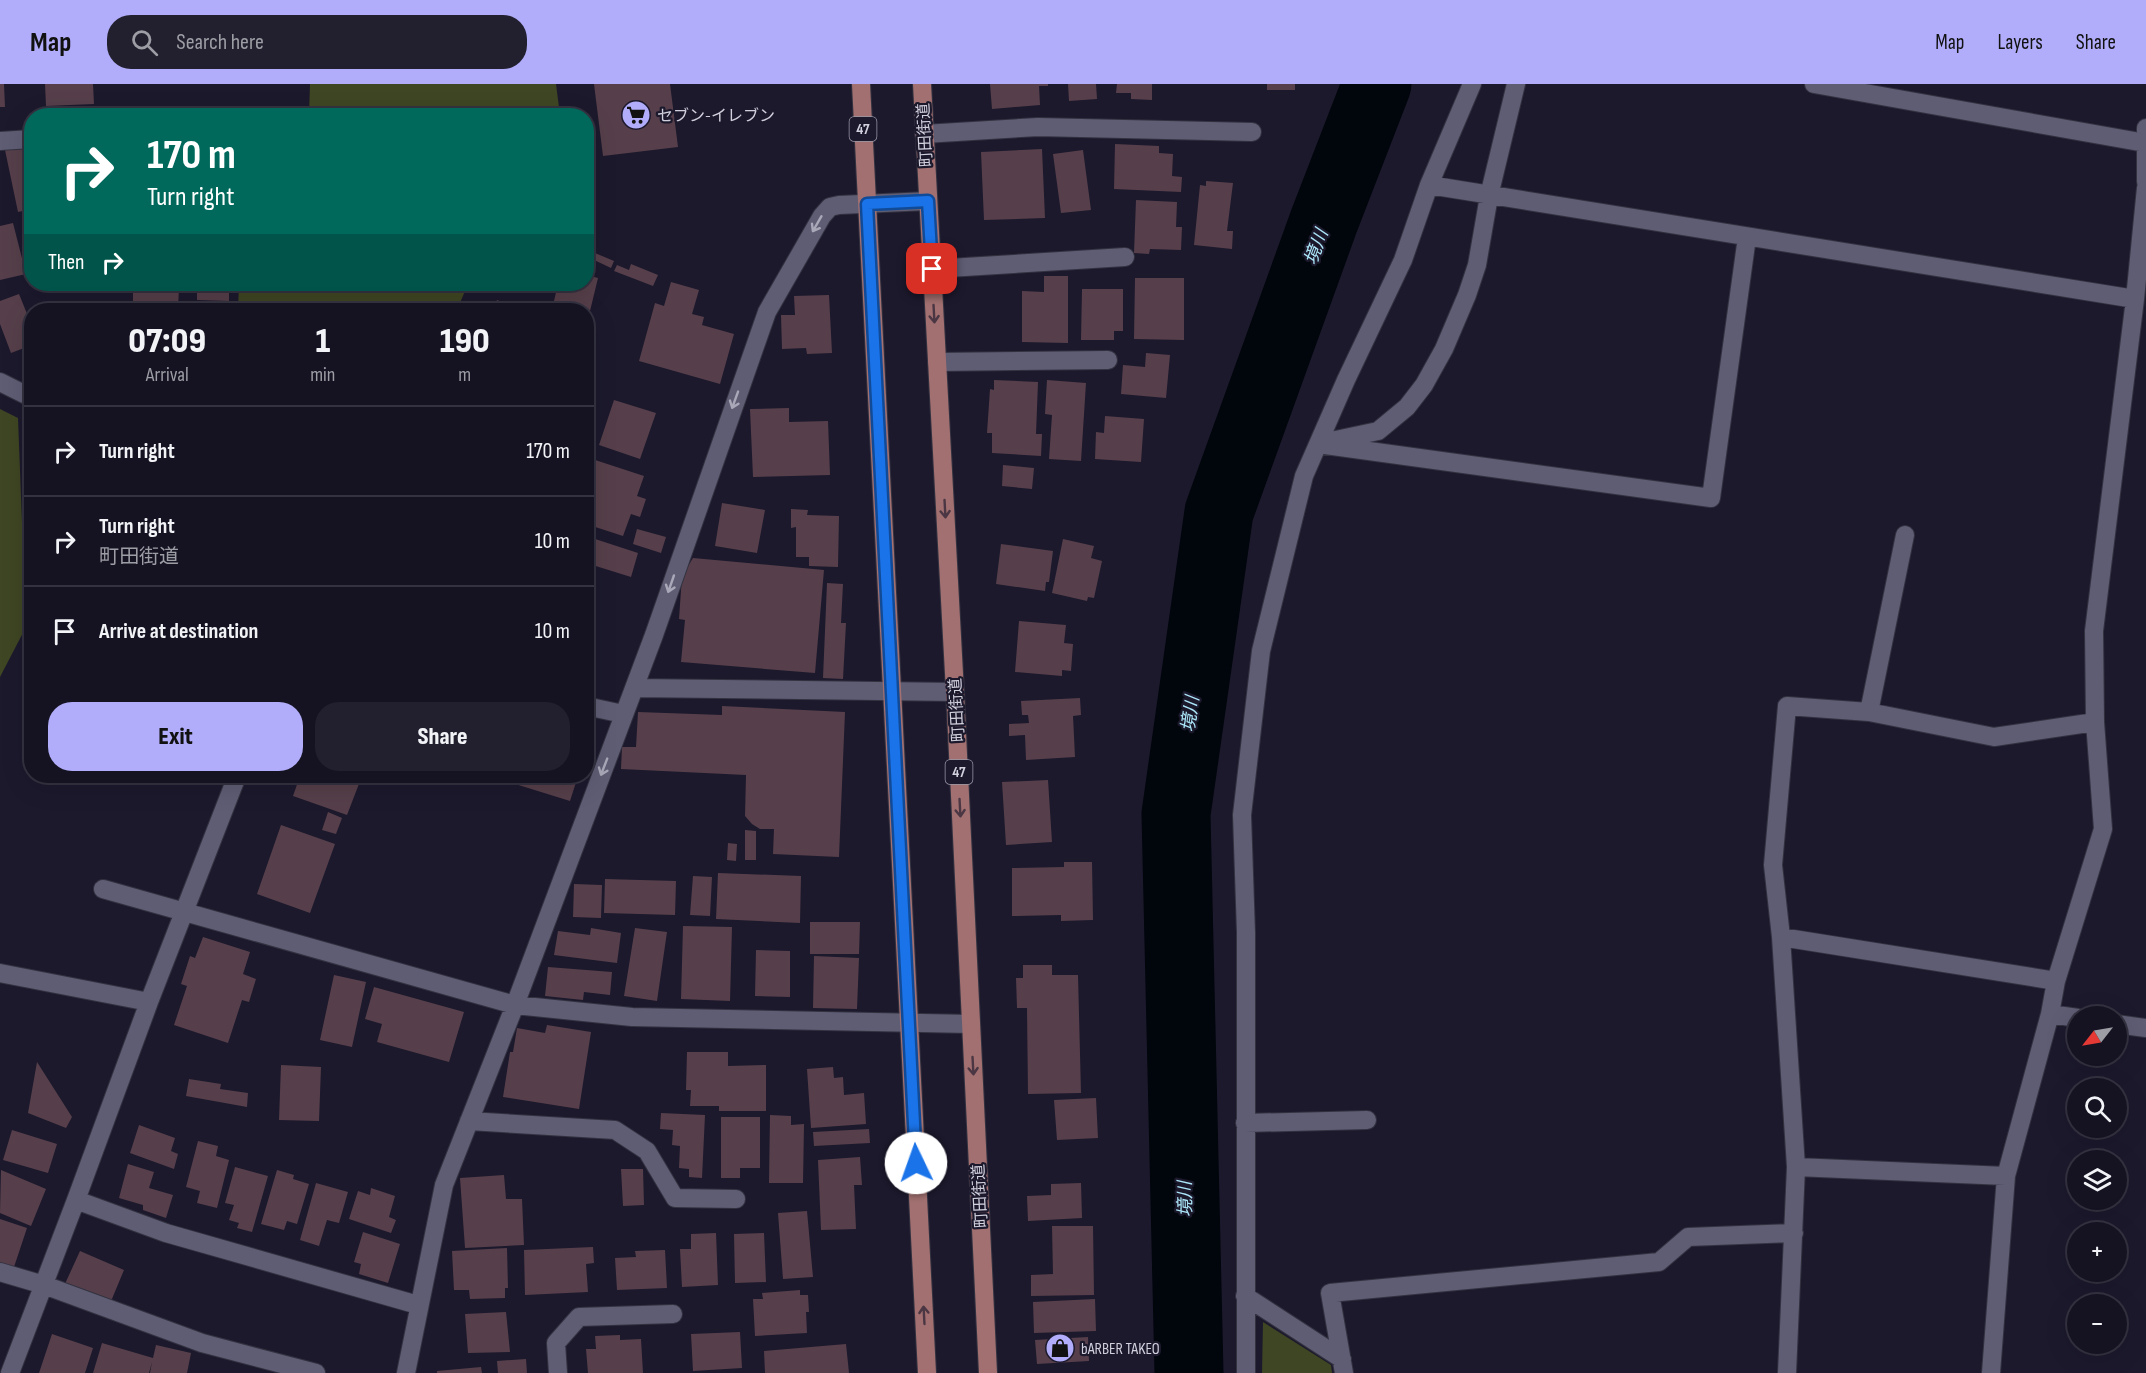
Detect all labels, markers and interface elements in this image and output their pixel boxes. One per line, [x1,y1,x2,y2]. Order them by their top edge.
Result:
search box [107,15,527,69]
text: Map [30,26,71,59]
icon: search [128,26,161,59]
text: Search here [176,29,264,56]
text: Map [1935,30,1964,55]
text: Layers [1997,30,2043,55]
text: Share [2076,30,2116,55]
supermarket icon: セブン-イレブン [620,99,652,131]
street label: 町田街道 [914,102,937,167]
place label: セブン-イレブン [657,107,775,126]
road number: 47 [850,117,876,141]
text: 170 m [147,130,236,181]
icon: right [48,132,126,210]
text: Turn right [147,181,234,213]
one-way arrow [811,215,823,232]
water label: 境川 [1300,225,1333,268]
pin [906,243,957,294]
icon: right [96,246,129,279]
text: Then [48,249,84,276]
icon: arrive [915,252,948,285]
one-way arrow [929,304,940,324]
text: 07:09 [128,320,206,363]
text: 1 [315,320,330,363]
text: 190 [440,320,490,363]
text: Arrival [146,363,189,387]
text: min [310,363,335,387]
text: m [458,363,471,387]
one-way arrow [729,390,740,409]
icon: right [48,435,81,468]
text: Turn right [99,438,175,465]
text: 170 m [526,438,570,465]
one-way arrow [939,498,950,518]
text: Turn right [99,513,175,540]
icon: right [48,525,81,558]
text: 10 m [535,528,570,555]
text: 町田街道 [99,545,179,569]
one-way arrow [665,574,676,593]
icon: arrive [48,615,81,648]
text: Arrive at destination [99,618,258,645]
text: 10 m [535,618,570,645]
street label: 町田街道 [946,677,969,742]
water label: 境川 [1178,693,1204,733]
button: Exit [48,702,303,771]
button: Share [315,702,570,771]
one-way arrow [597,757,608,776]
road number: 47 [946,760,972,784]
one-way arrow [955,798,966,818]
north arrow [2067,1006,2127,1066]
map controls [2067,1006,2127,1354]
one-way arrow [967,1056,978,1076]
button: search [2067,1078,2127,1138]
position arrow [884,1131,948,1195]
button: layers [2067,1150,2127,1210]
street label: 町田街道 [969,1163,992,1228]
water label: 境川 [1175,1179,1196,1217]
button: + [2067,1222,2127,1282]
button: − [2067,1294,2127,1354]
one-way arrow [918,1305,929,1325]
shop icon: bARBER TAKEO [1044,1332,1076,1364]
place label: bARBER TAKEO [1081,1340,1160,1359]

